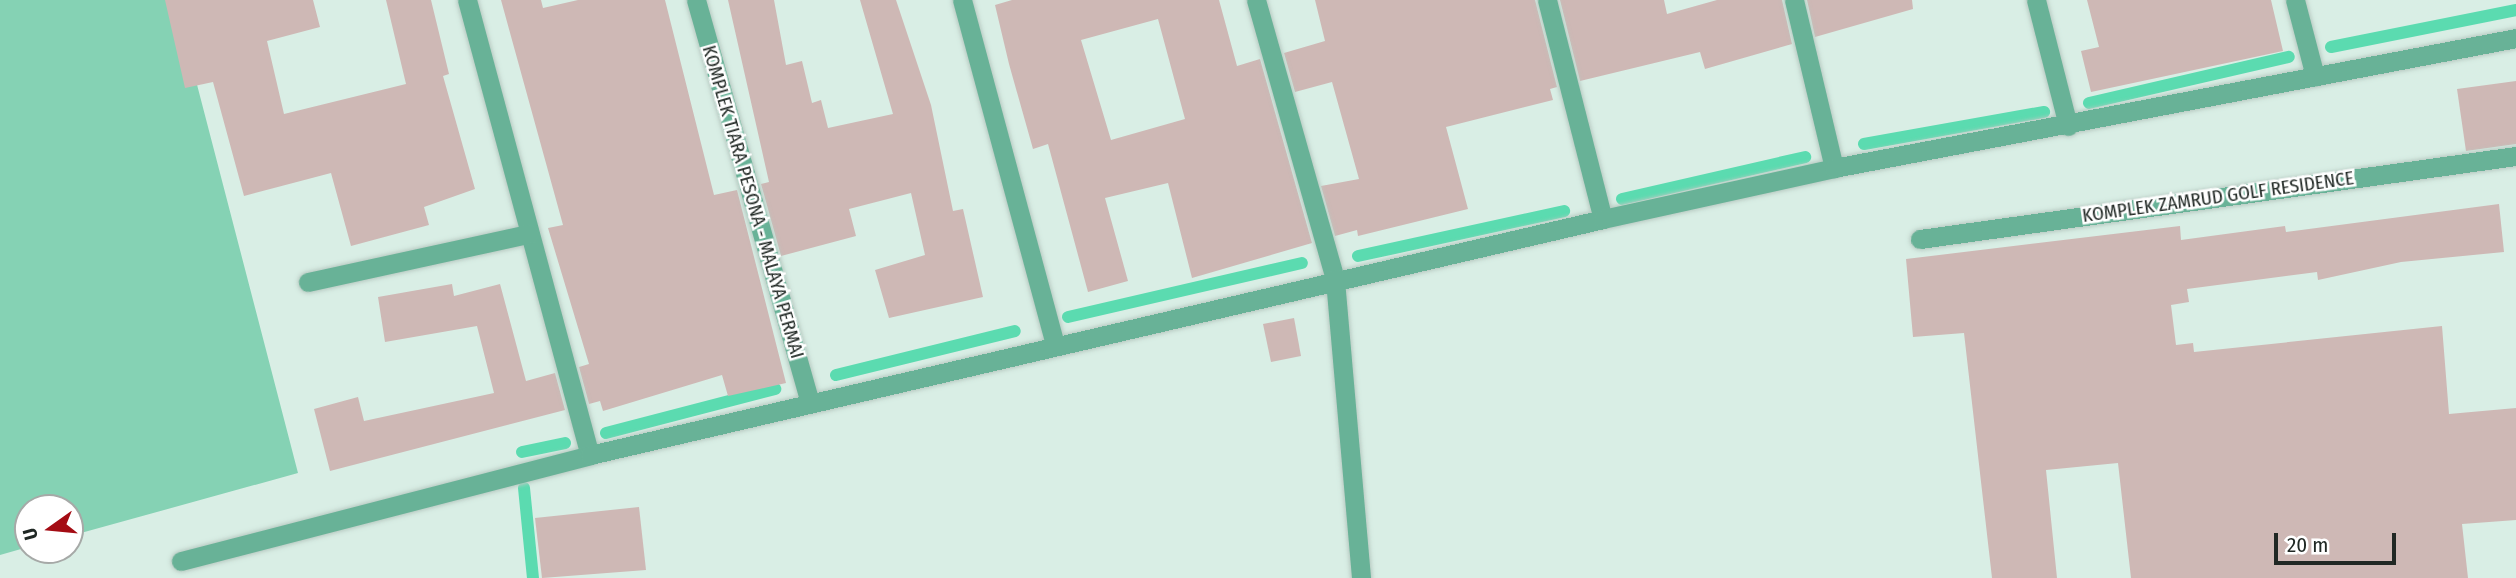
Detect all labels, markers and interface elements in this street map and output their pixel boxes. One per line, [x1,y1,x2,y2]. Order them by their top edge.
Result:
street label: KOMPLEK TIARA PESONA - MALAYA PERMAI [697,43,809,361]
street label: KOMPLEK ZAMRUD GOLF RESIDENCE [2081,167,2355,227]
north arrow [14,494,84,564]
scale bar [2278,518,2400,562]
text: U [18,526,43,542]
text: 20 m [2287,532,2328,558]

